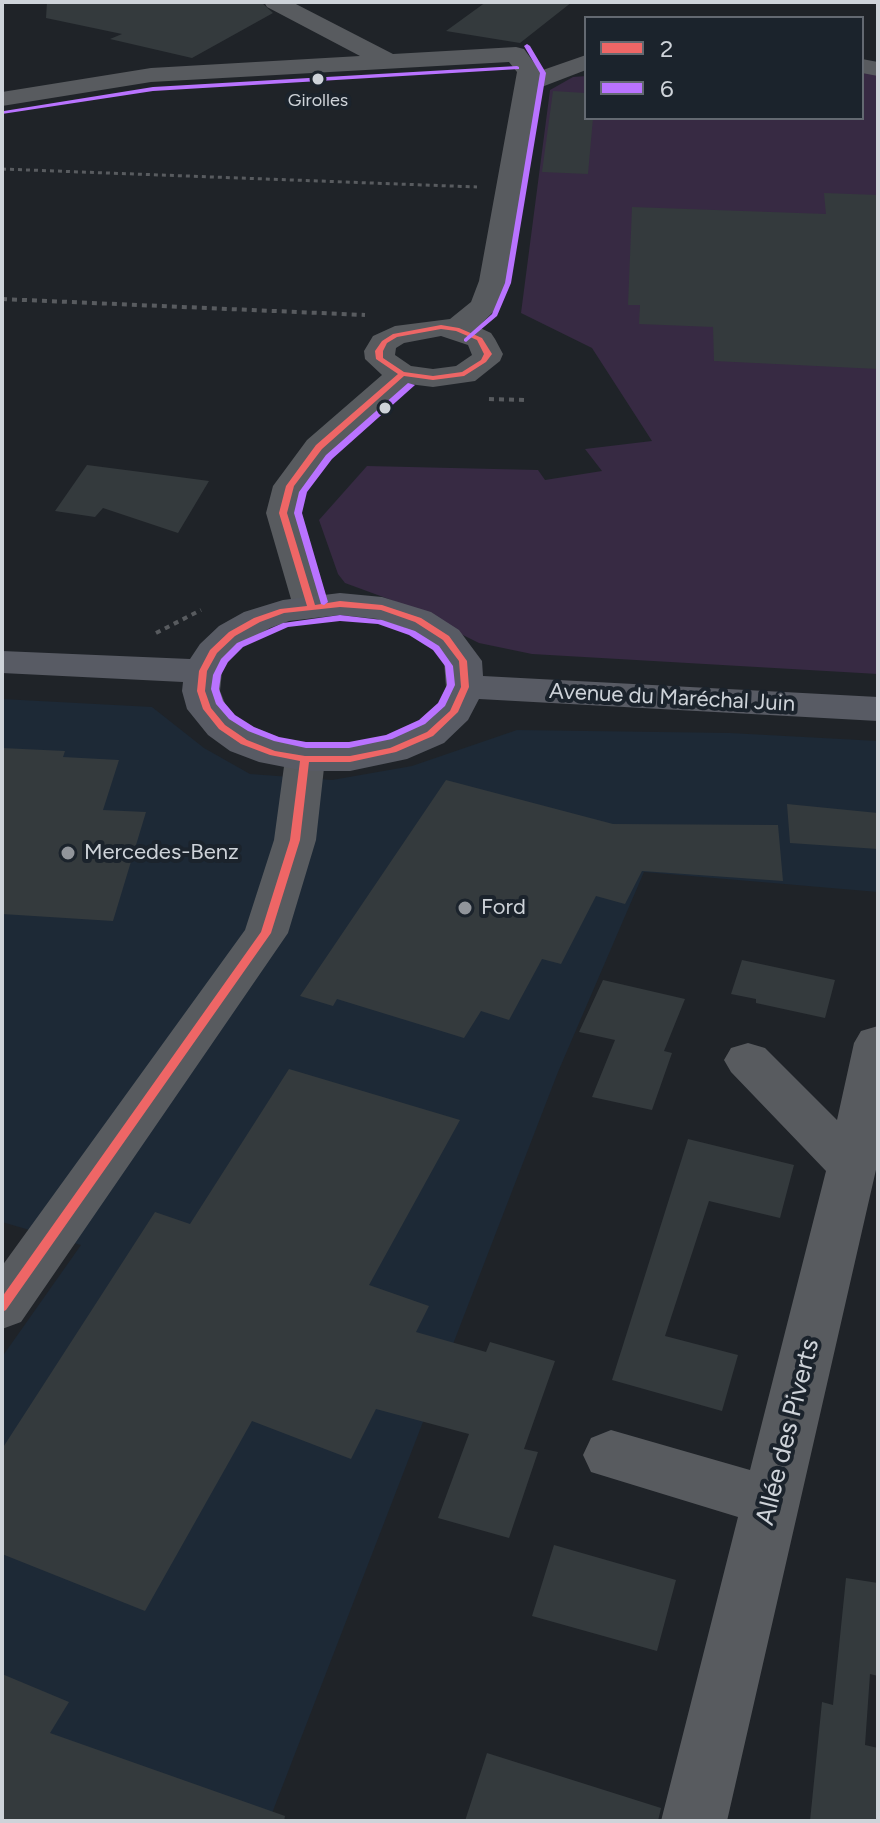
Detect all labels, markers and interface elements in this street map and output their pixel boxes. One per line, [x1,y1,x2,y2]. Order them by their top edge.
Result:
legend [584,16,864,120]
text: 2 [660,34,673,63]
marker: Girolles [310,71,326,87]
text: 6 [660,74,674,103]
place label: Girolles [288,90,348,112]
unlabelled marker [377,400,393,416]
street label: Avenue du Maréchal Juin [548,678,796,718]
place label: Mercedes-Benz [84,840,239,866]
marker: Mercedes-Benz [59,844,77,862]
place label: Ford [481,895,526,921]
marker: Ford [456,899,474,917]
street label: Allée des Piverts [750,1336,826,1528]

